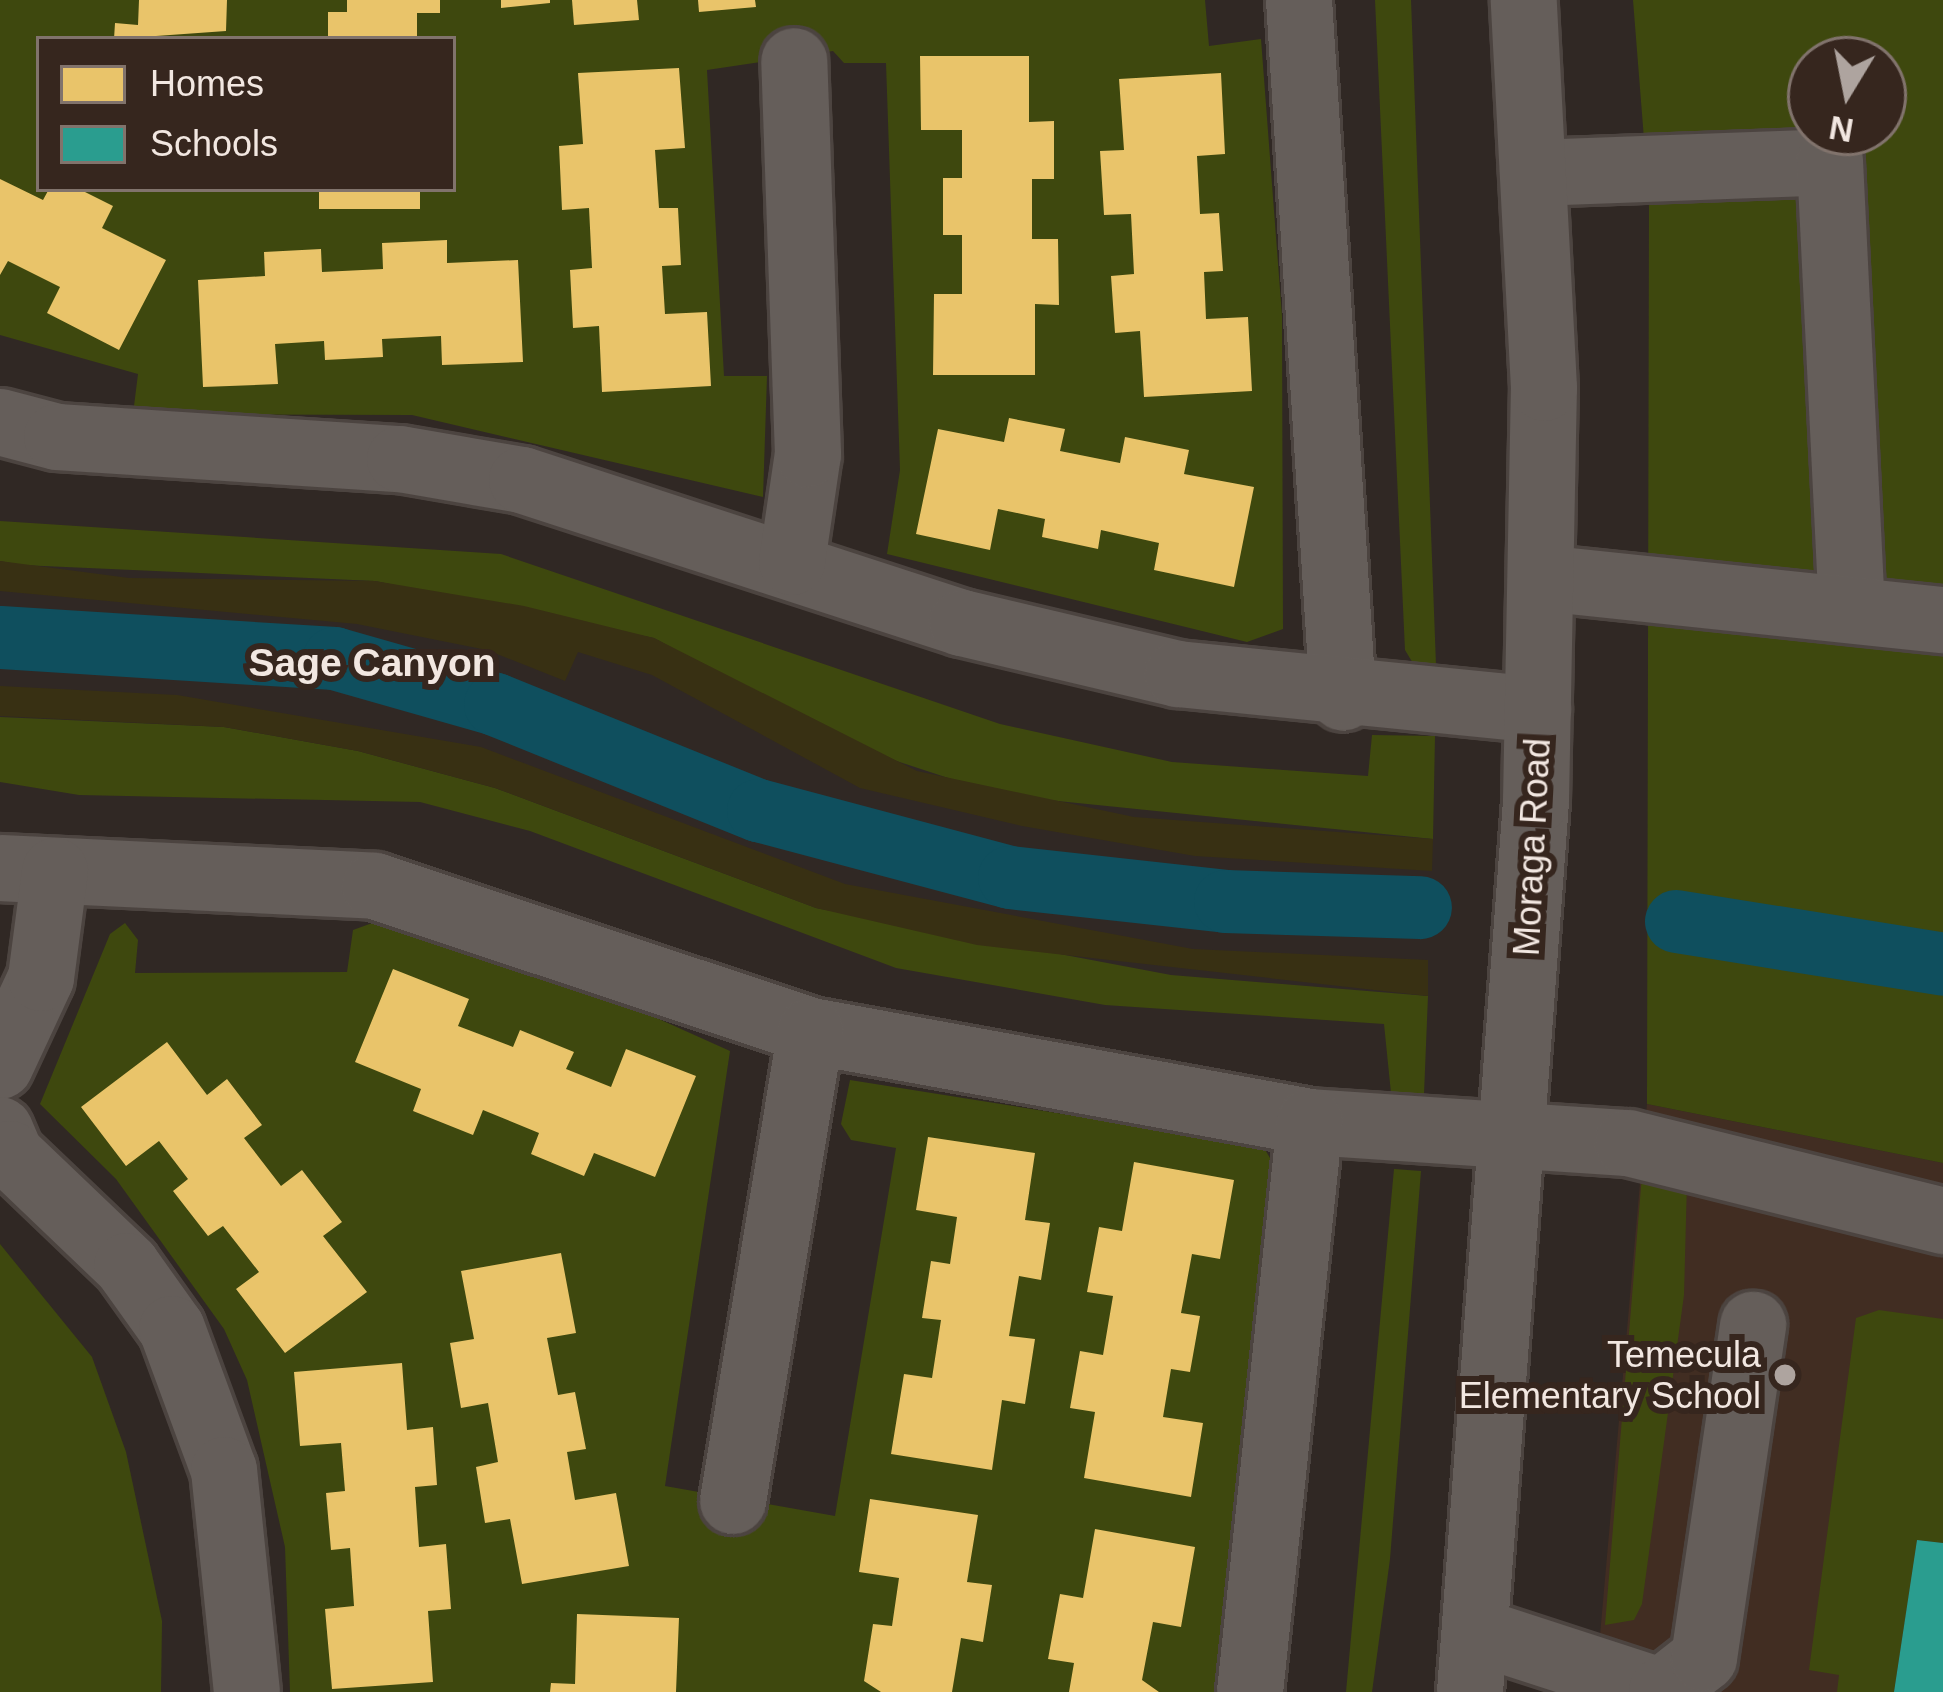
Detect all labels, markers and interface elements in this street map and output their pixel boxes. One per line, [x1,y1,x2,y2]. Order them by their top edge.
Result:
legend [36,36,456,192]
north arrow [1787,36,1907,156]
text: Homes [150,63,264,104]
text: N [1826,109,1856,149]
text: Schools [150,123,278,164]
district label: Sage Canyon [248,640,496,686]
street label: Moraga Road [1505,737,1559,957]
place label: Temecula Elementary School [1459,1332,1761,1417]
marker: Temecula Elementary School [1772,1362,1798,1388]

